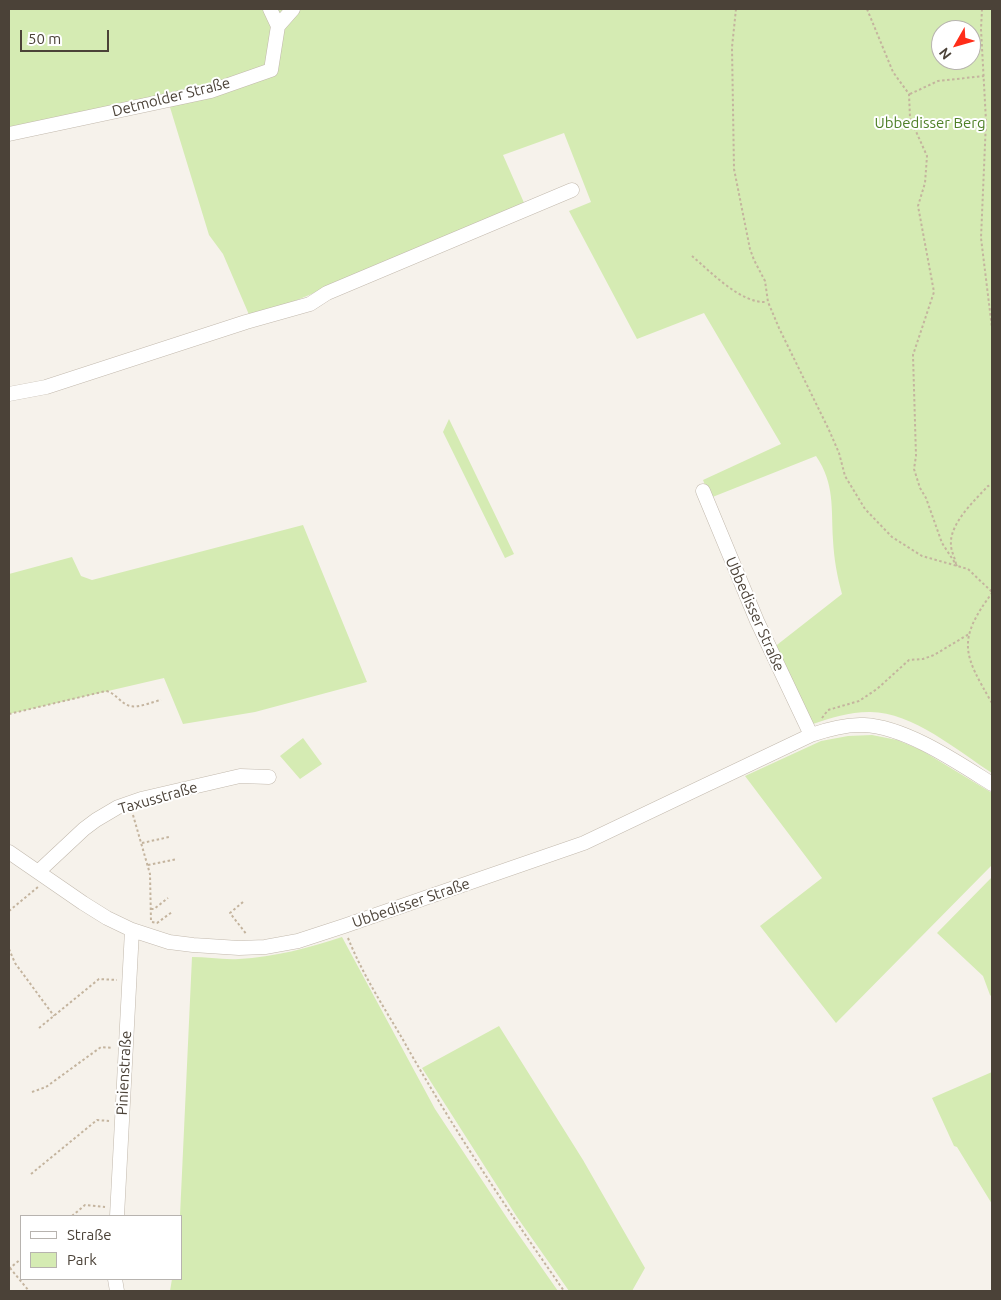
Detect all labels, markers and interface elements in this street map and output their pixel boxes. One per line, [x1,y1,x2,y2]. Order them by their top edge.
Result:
scale bar [22,20,111,52]
north arrow [931,20,981,70]
text: 50 m [28,30,61,47]
text: N [935,45,954,63]
street label: Detmolder Straße [110,74,232,120]
park label: Ubbedisser Berg [874,114,986,132]
street label: Ubbedisser Straße [722,554,788,674]
street label: Taxusstraße [116,778,200,818]
street label: Ubbedisser Straße [350,874,472,932]
street label: Pinienstraße [113,1030,135,1116]
legend [20,1215,182,1280]
text: Straße [67,1226,111,1243]
text: Park [67,1251,97,1268]

